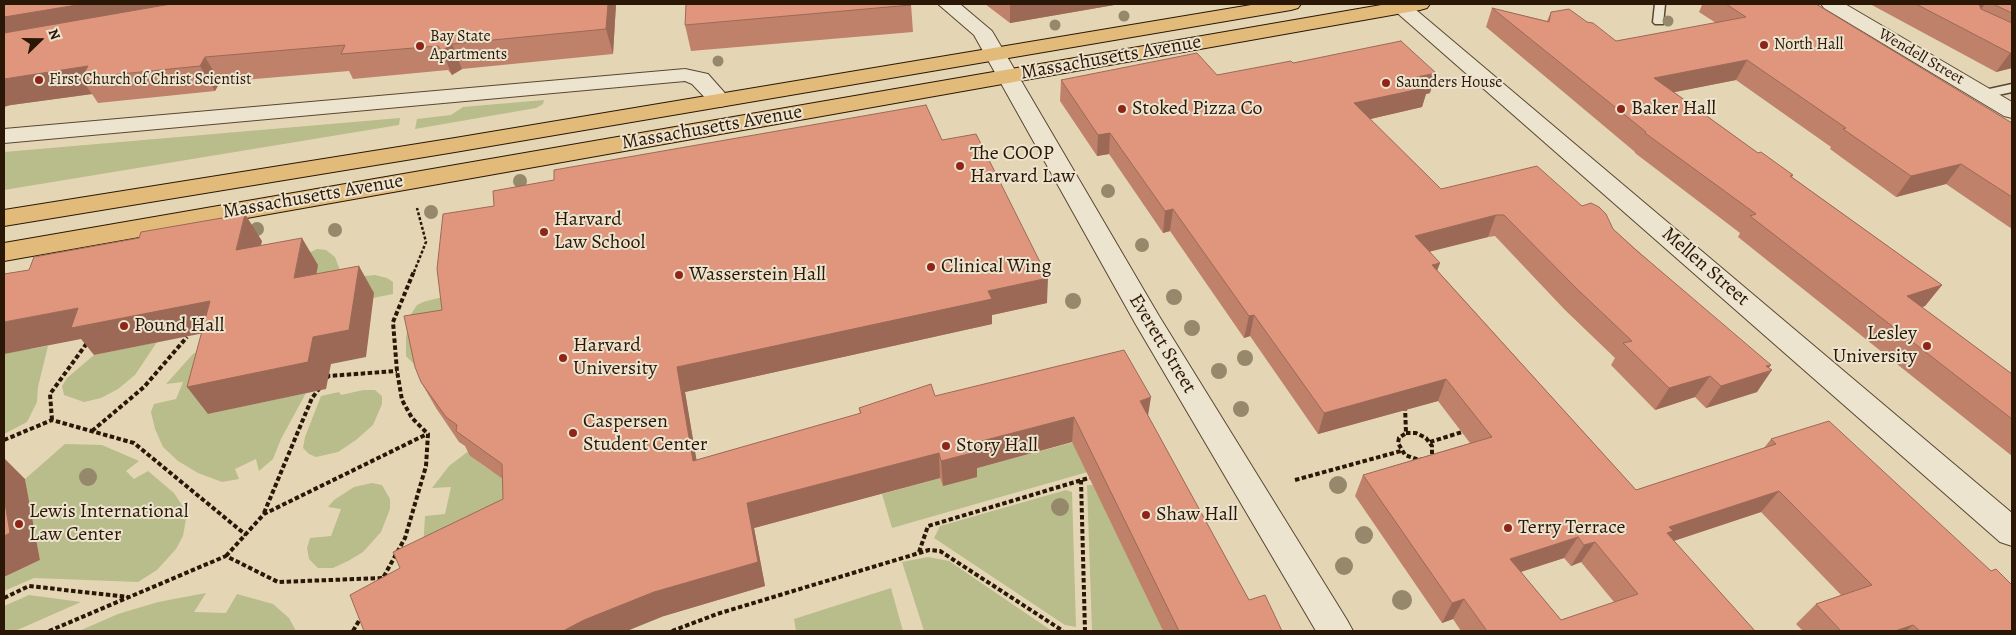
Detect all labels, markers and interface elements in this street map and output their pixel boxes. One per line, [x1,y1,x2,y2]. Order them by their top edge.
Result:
north arrow [15,15,65,65]
street label: Wendell Street [1875,25,1967,89]
text: N [44,26,65,42]
place label: Bay State Apartments [430,27,507,65]
street label: Massachusetts Avenue [1019,30,1203,86]
place label: North Hall [1774,35,1843,55]
marker: North Hall [1758,39,1770,51]
marker: Bay State Apartments [414,40,426,52]
place label: First Church of Christ Scientist [49,70,251,90]
place label: Saunders House [1396,73,1502,93]
marker: First Church of Christ Scientist [33,74,45,86]
marker: Saunders House [1380,77,1392,89]
place label: Stoked Pizza Co [1132,97,1263,121]
place label: Baker Hall [1631,97,1716,121]
street label: Massachusetts Avenue [620,100,804,156]
marker: Stoked Pizza Co [1116,103,1128,115]
marker: Baker Hall [1615,103,1627,115]
place label: The COOP Harvard Law [970,142,1075,189]
marker: The COOP Harvard Law [954,160,966,172]
street label: Massachusetts Avenue [221,169,405,225]
place label: Harvard Law School [554,208,645,255]
street label: Mellen Street [1656,222,1754,312]
marker: Harvard Law School [538,226,550,238]
place label: Clinical Wing [941,255,1052,279]
marker: Clinical Wing [925,261,937,273]
place label: Wasserstein Hall [689,263,826,287]
marker: Wasserstein Hall [673,269,685,281]
street label: Everett Street [1123,290,1201,398]
place label: Pound Hall [134,314,224,338]
marker: Pound Hall [118,320,130,332]
place label: Lesley University [1833,322,1917,369]
place label: Harvard University [573,334,657,381]
marker: Lesley University [1921,340,1933,352]
marker: Harvard University [557,352,569,364]
place label: Caspersen Student Center [583,410,707,457]
marker: Caspersen Student Center [567,427,579,439]
place label: Story Hall [956,434,1038,458]
marker: Story Hall [940,440,952,452]
place label: Lewis International Law Center [29,500,189,547]
place label: Shaw Hall [1156,503,1238,527]
marker: Shaw Hall [1140,509,1152,521]
place label: Terry Terrace [1518,516,1625,540]
marker: Lewis International Law Center [13,518,25,530]
marker: Terry Terrace [1502,522,1514,534]

